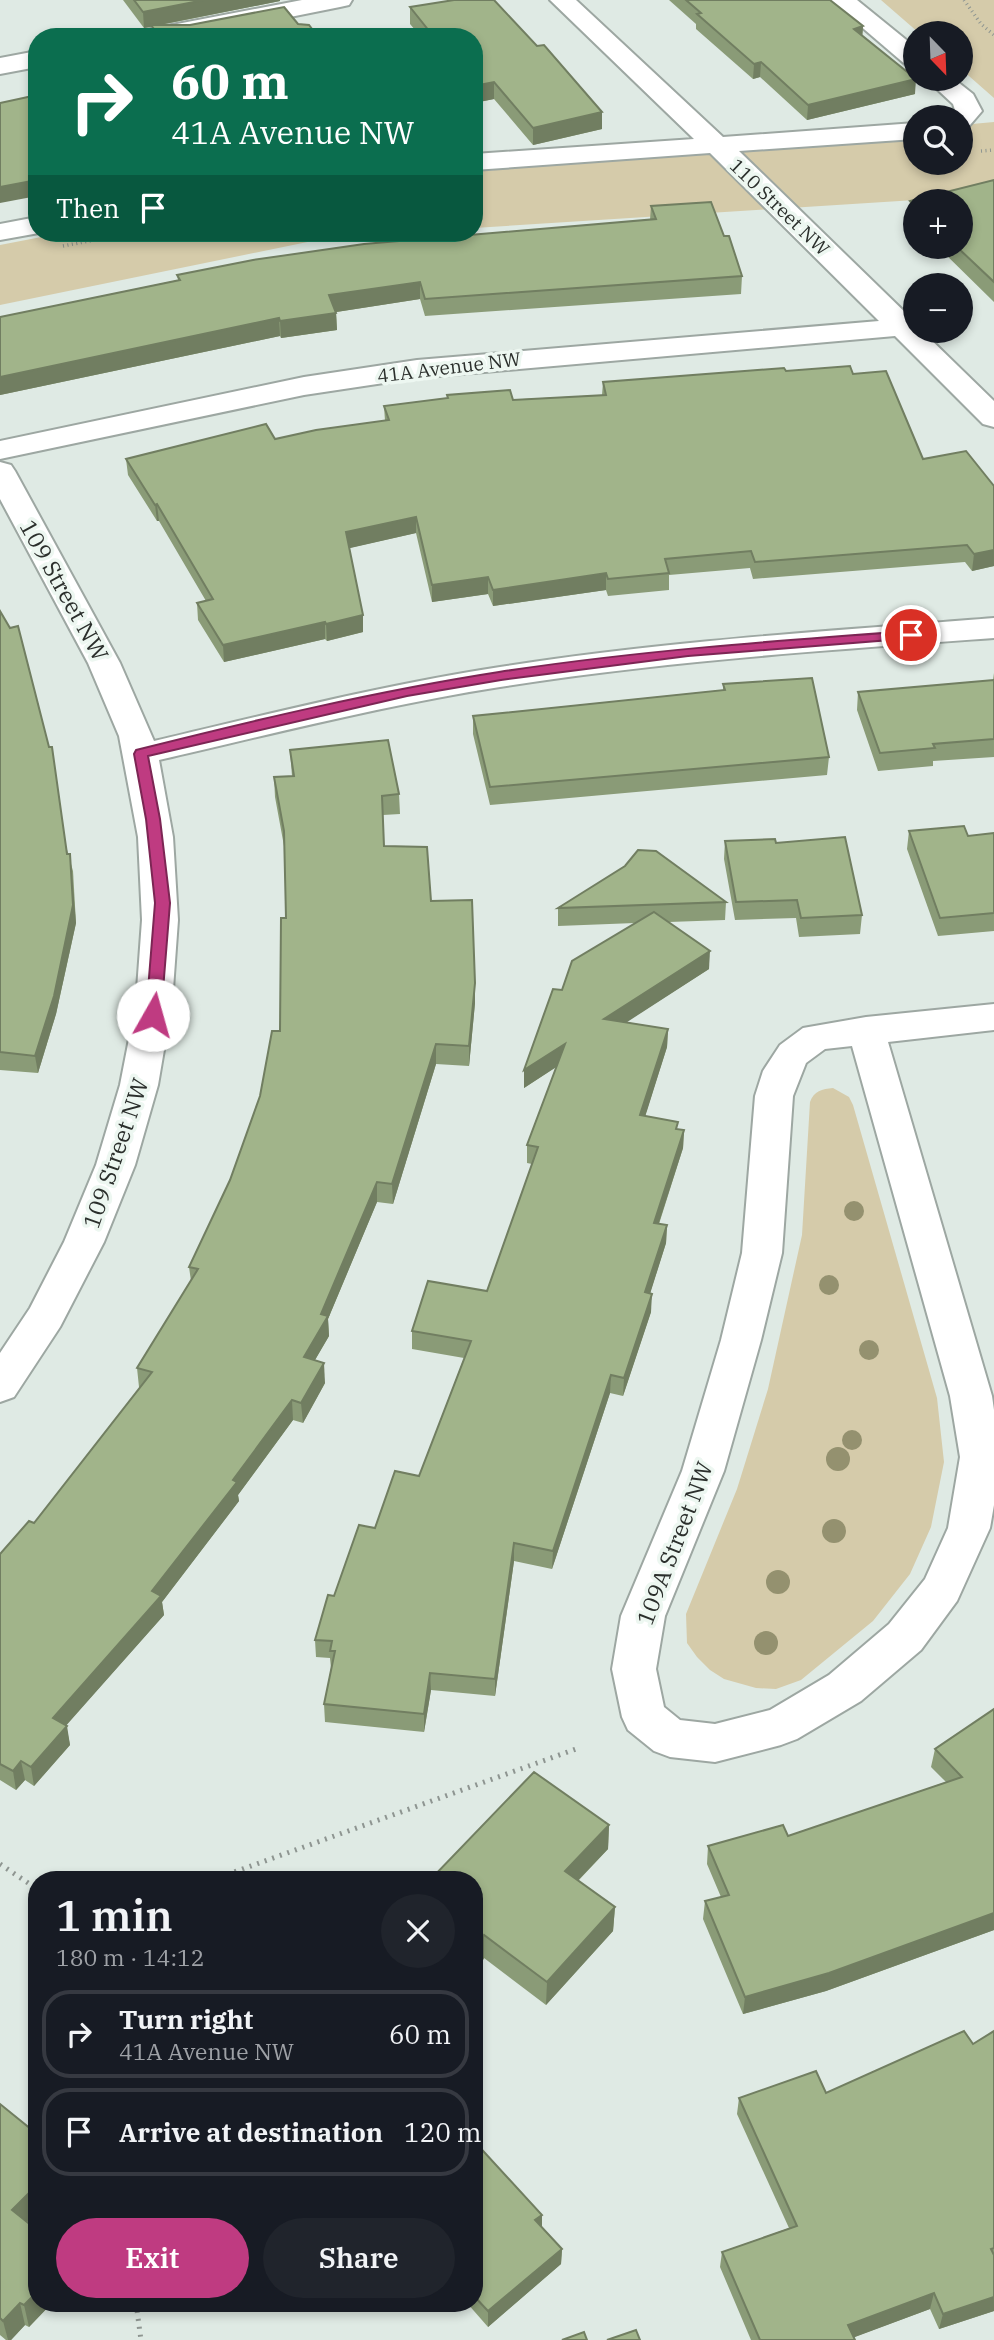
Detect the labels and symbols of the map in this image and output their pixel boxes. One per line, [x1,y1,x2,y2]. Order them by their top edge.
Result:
north arrow [903,21,973,91]
street label: 110 Street NW [725,153,835,261]
street label: 41A Avenue NW [376,346,522,388]
street label: 109 Street NW [14,514,116,666]
pin [881,605,941,665]
position arrow [116,978,190,1052]
street label: 109 Street NW [75,1074,155,1232]
street label: 109A Street NW [629,1457,719,1629]

